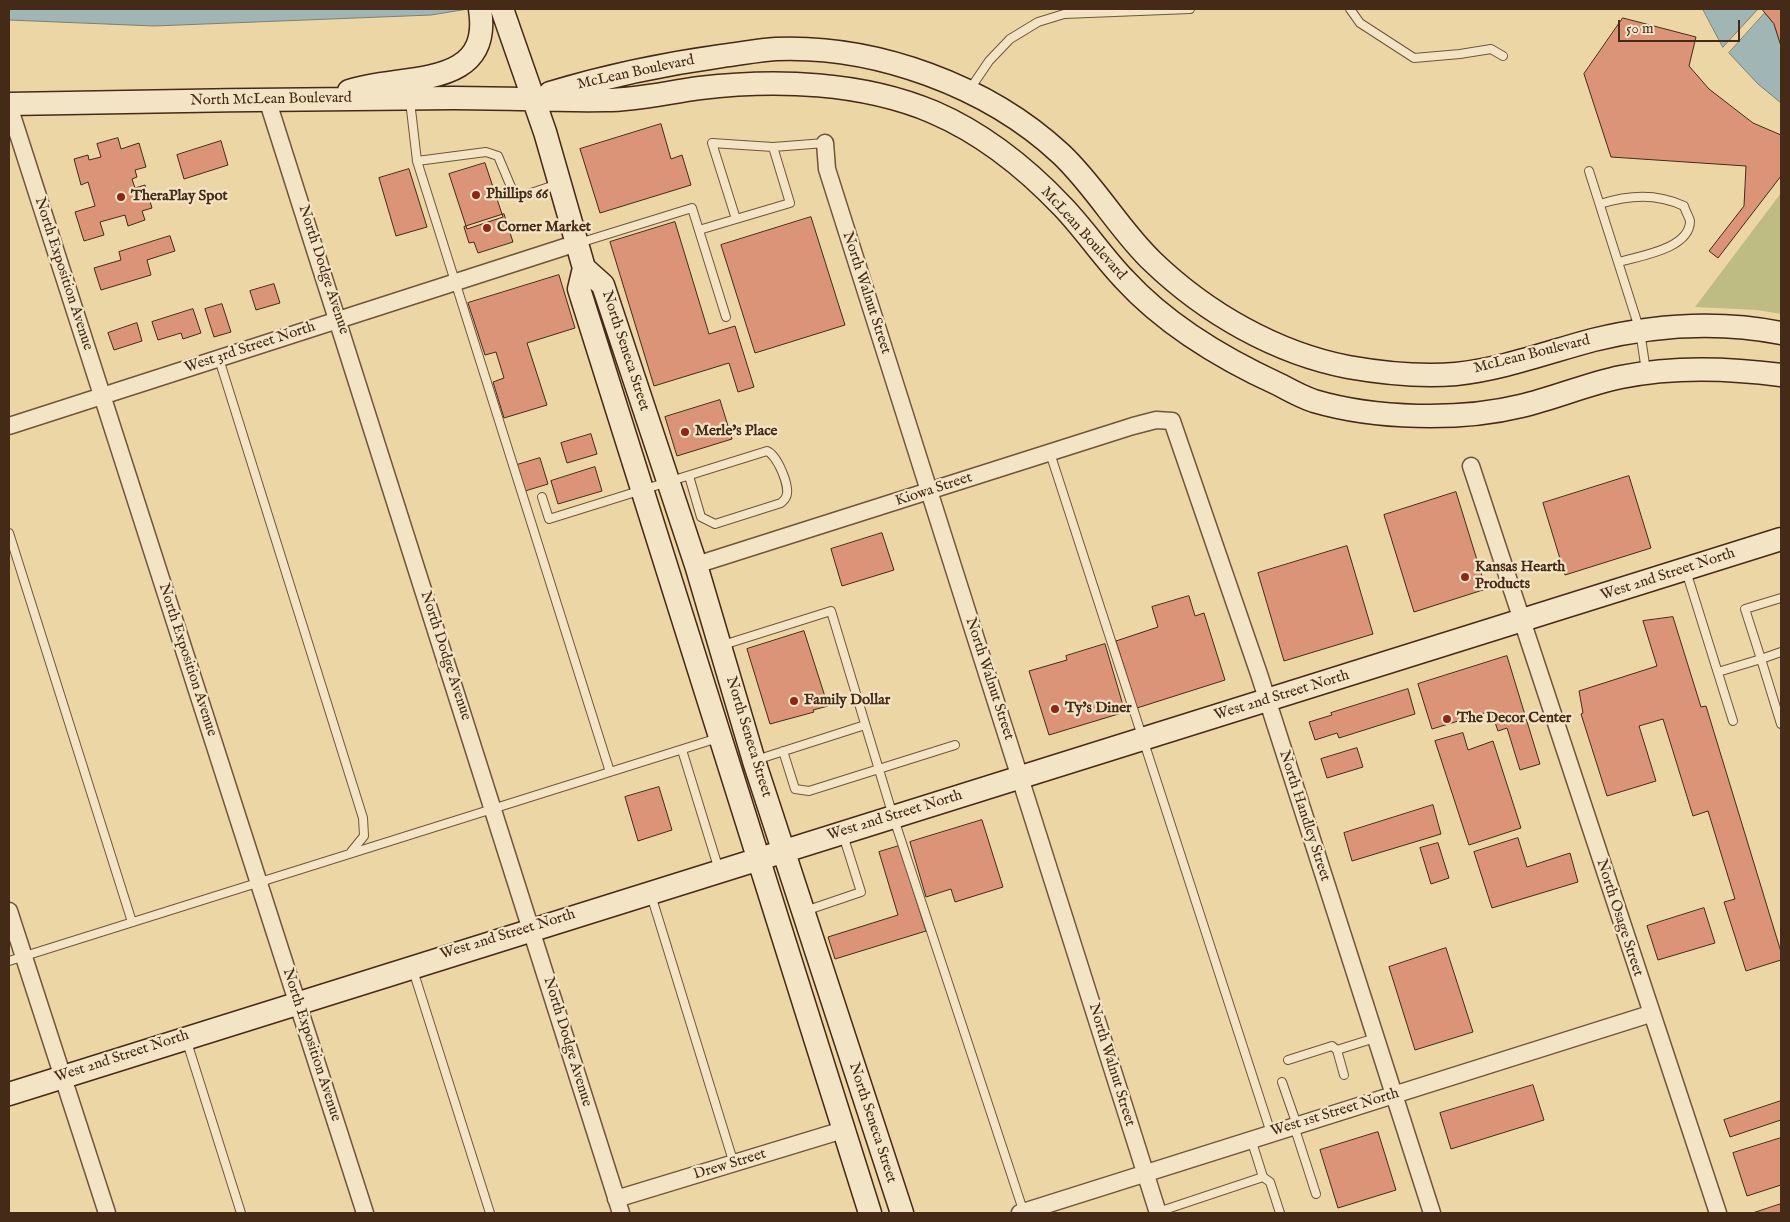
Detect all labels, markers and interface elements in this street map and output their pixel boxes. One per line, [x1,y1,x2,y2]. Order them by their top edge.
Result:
scale bar [1620,10,1742,42]
text: 50 m [1626,19,1654,38]
street label: McLean Boulevard [576,52,696,94]
street label: North McLean Boulevard [190,90,352,110]
street label: McLean Boulevard [1036,184,1130,284]
place label: Phillips 66 [486,186,548,204]
place label: TheraPlay Spot [131,188,228,206]
marker: Phillips 66 [470,189,482,201]
marker: TheraPlay Spot [115,191,127,203]
street label: North Exposition Avenue [30,195,96,353]
street label: North Dodge Avenue [294,203,352,337]
place label: Corner Market [497,219,591,237]
marker: Corner Market [481,222,493,234]
street label: North Walnut Street [838,229,894,357]
street label: North Seneca Street [597,289,653,413]
street label: West 3rd Street North [182,318,318,378]
street label: McLean Boulevard [1472,332,1592,378]
place label: Merle's Place [695,423,777,441]
marker: Merle's Place [679,426,691,438]
street label: Kiowa Street [893,469,975,511]
street label: West 2nd Street North [1599,545,1737,605]
place label: Kansas Hearth Products [1475,559,1565,594]
marker: Kansas Hearth Products [1459,571,1471,583]
street label: North Exposition Avenue [154,581,220,739]
street label: North Dodge Avenue [416,589,474,723]
street label: North Walnut Street [961,615,1017,743]
street label: West 2nd Street North [1212,667,1352,725]
street label: North Seneca Street [721,674,775,800]
place label: Family Dollar [804,692,890,710]
marker: Family Dollar [788,695,800,707]
place label: Ty's Diner [1065,700,1132,718]
marker: Ty's Diner [1049,703,1061,715]
place label: The Decor Center [1457,710,1571,728]
marker: The Decor Center [1441,713,1453,725]
street label: North Handley Street [1274,748,1334,884]
street label: West 2nd Street North [825,787,965,845]
street label: North Osage Street [1592,857,1646,979]
street label: West 2nd Street North [438,906,578,964]
street label: North Exposition Avenue [278,966,344,1124]
street label: North Dodge Avenue [539,975,595,1109]
street label: North Walnut Street [1084,1001,1138,1129]
street label: West 2nd Street North [53,1027,191,1087]
street label: North Seneca Street [844,1061,900,1185]
street label: West 1st Street North [1269,1085,1401,1141]
street label: Drew Street [692,1145,768,1185]

